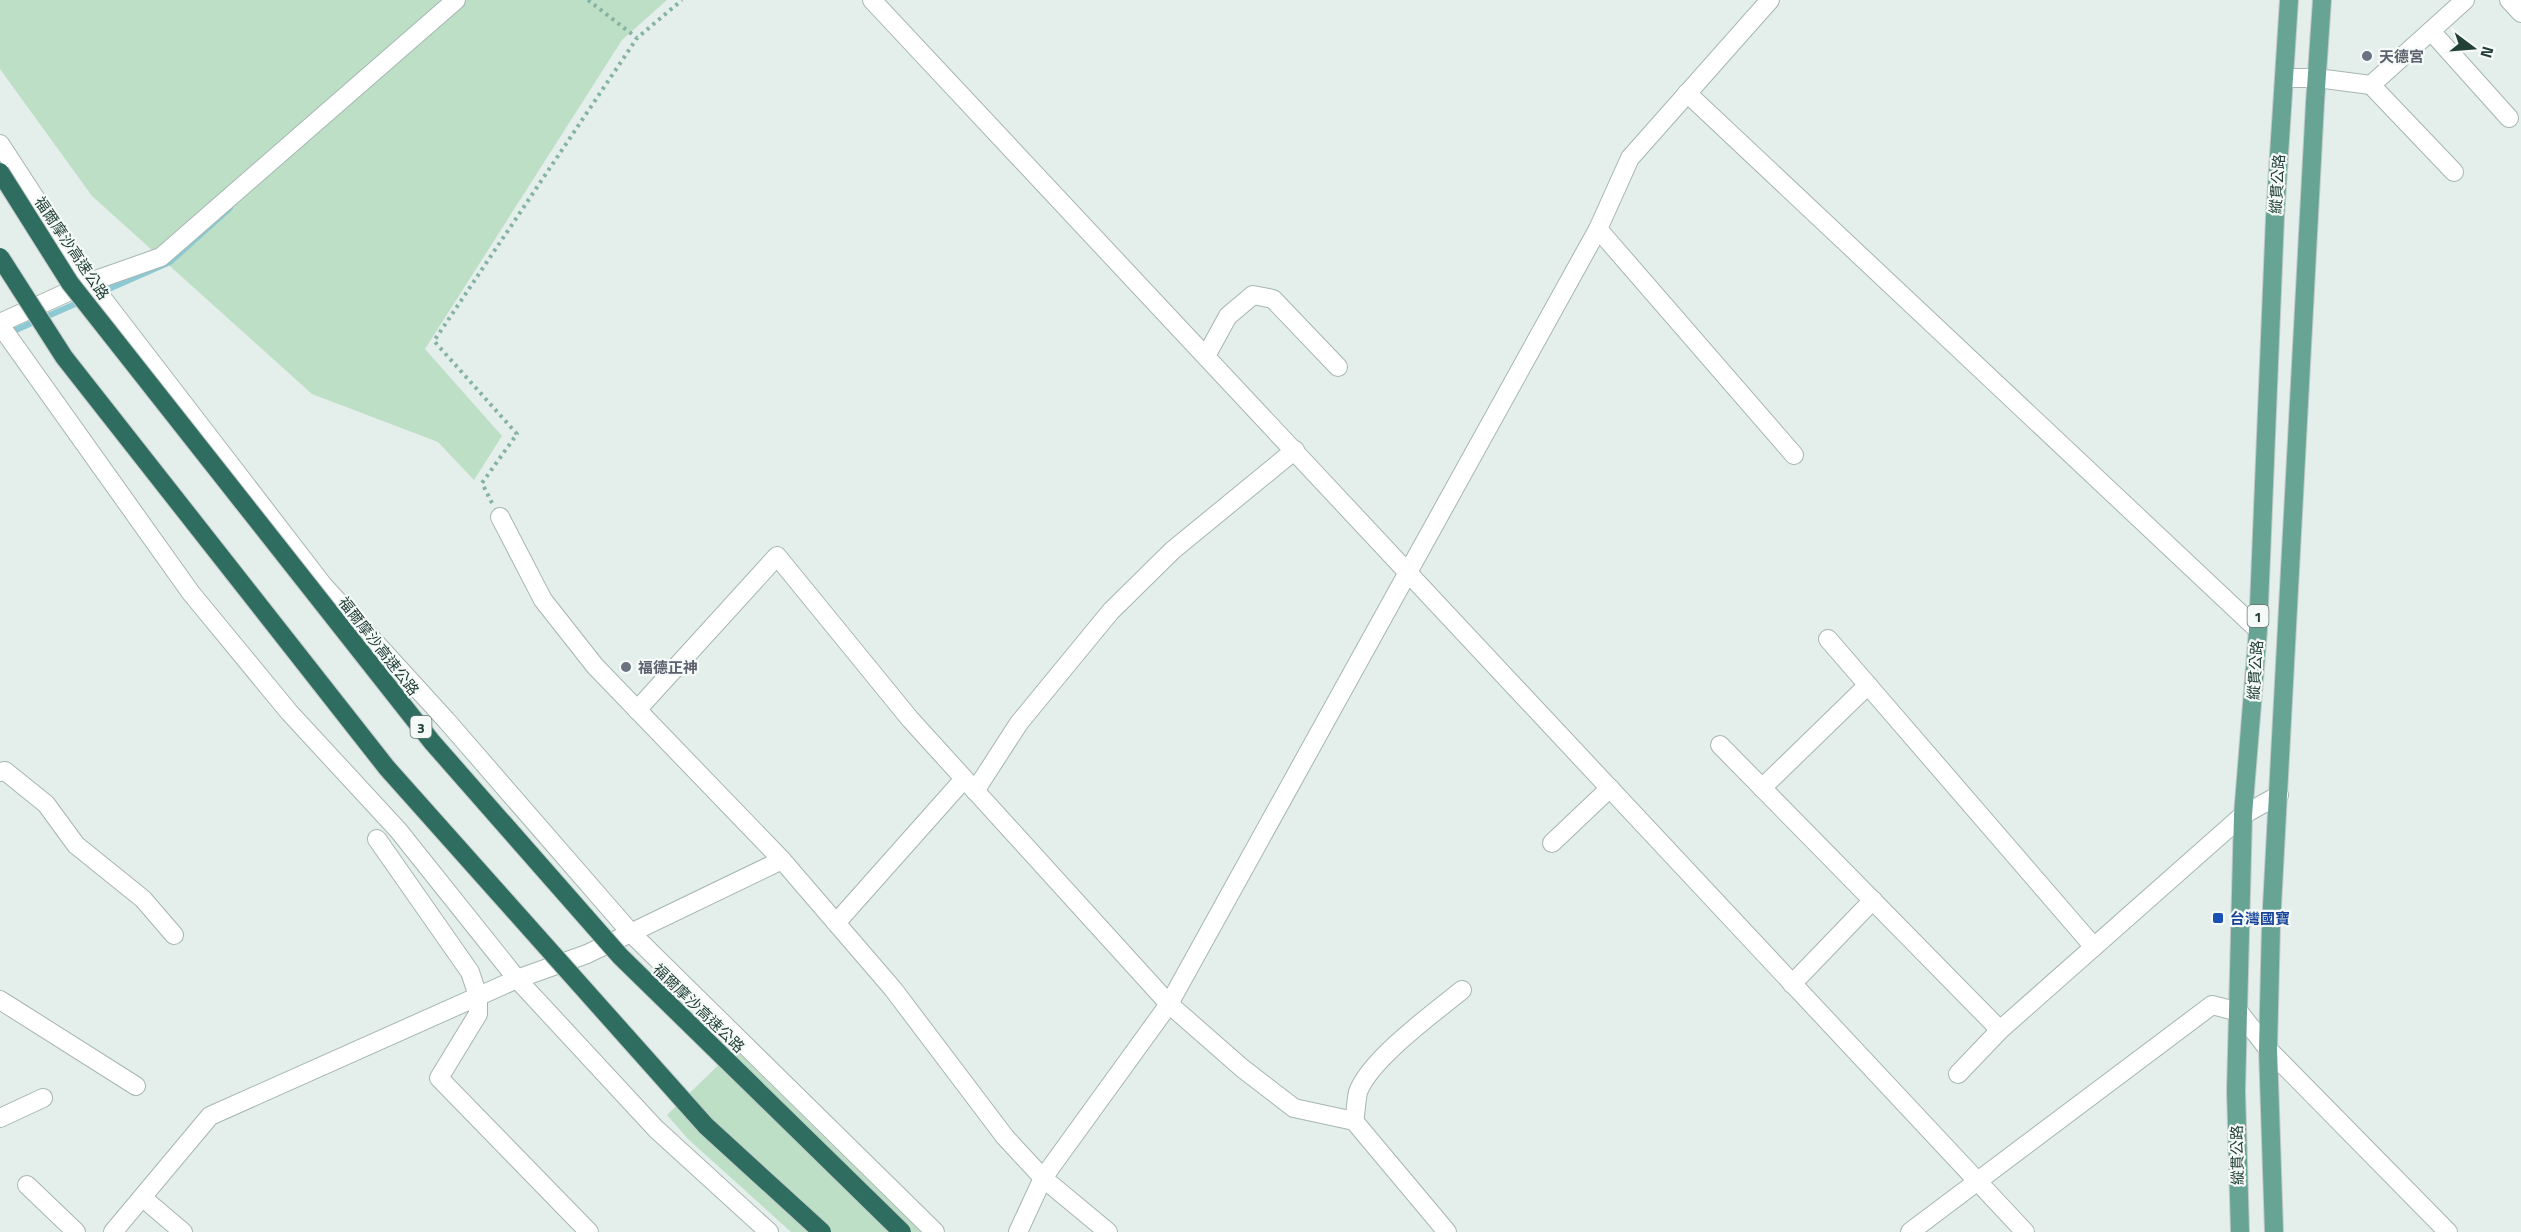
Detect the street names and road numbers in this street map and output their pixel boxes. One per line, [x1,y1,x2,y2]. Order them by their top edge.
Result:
street label: 縱貫公路 [2263,153,2291,215]
street label: 福爾摩沙高速公路 [29,192,115,304]
street label: 福爾摩沙高速公路 [333,592,425,700]
road number: 1 [2248,605,2268,627]
street label: 縱貫公路 [2241,639,2269,701]
road number: 3 [410,716,432,738]
street label: 福爾摩沙高速公路 [648,958,750,1058]
street label: 縱貫公路 [2225,1125,2249,1185]

